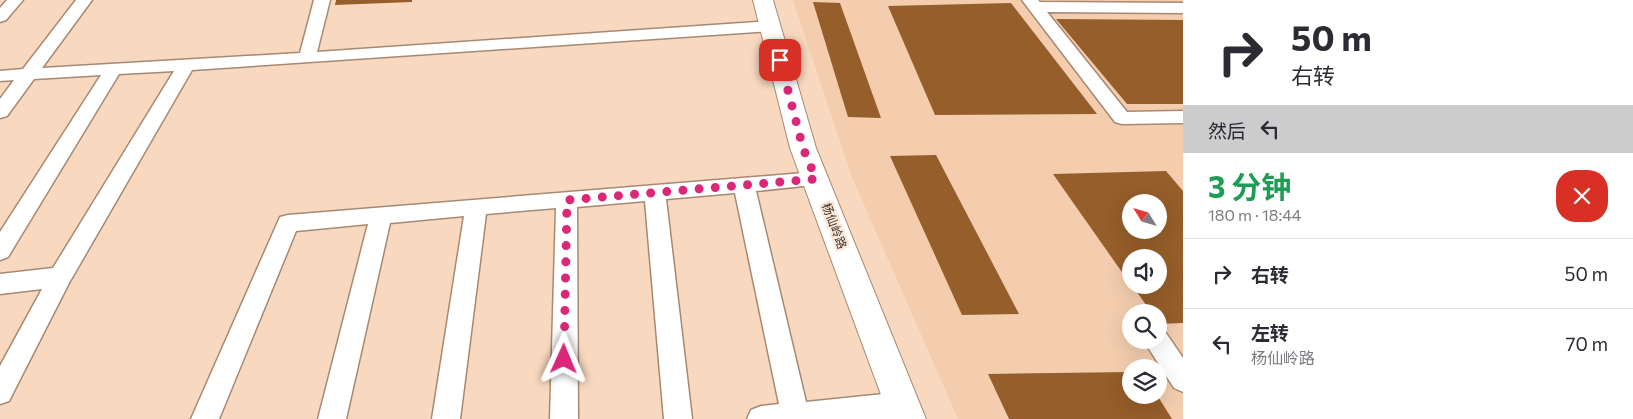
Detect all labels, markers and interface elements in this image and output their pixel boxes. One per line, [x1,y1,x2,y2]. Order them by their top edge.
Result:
text: 50 m [1291,15,1372,58]
icon: right [1208,20,1273,85]
pin [759,39,801,81]
icon: arrive [766,46,794,74]
text: 右转 [1291,62,1335,89]
icon: left [1256,115,1284,143]
text: 然后 [1208,119,1246,142]
text: 3 分钟 [1208,167,1291,204]
button: close [1556,170,1608,222]
north arrow [1122,194,1168,239]
map controls [1122,194,1167,404]
street label: 杨仙岭路 [820,201,850,251]
text: 180 m · 18:44 [1208,205,1301,224]
button: sound [1122,249,1167,294]
icon: right [1208,260,1236,288]
text: 50 m [1564,262,1608,285]
text: 右转 [1251,263,1289,286]
button: search [1122,304,1167,349]
text: 左转 [1251,321,1289,344]
icon: left [1208,330,1236,358]
position arrow [537,332,589,384]
text: 70 m [1565,332,1608,355]
text: 杨仙岭路 [1251,348,1315,367]
button: layers [1122,359,1167,404]

